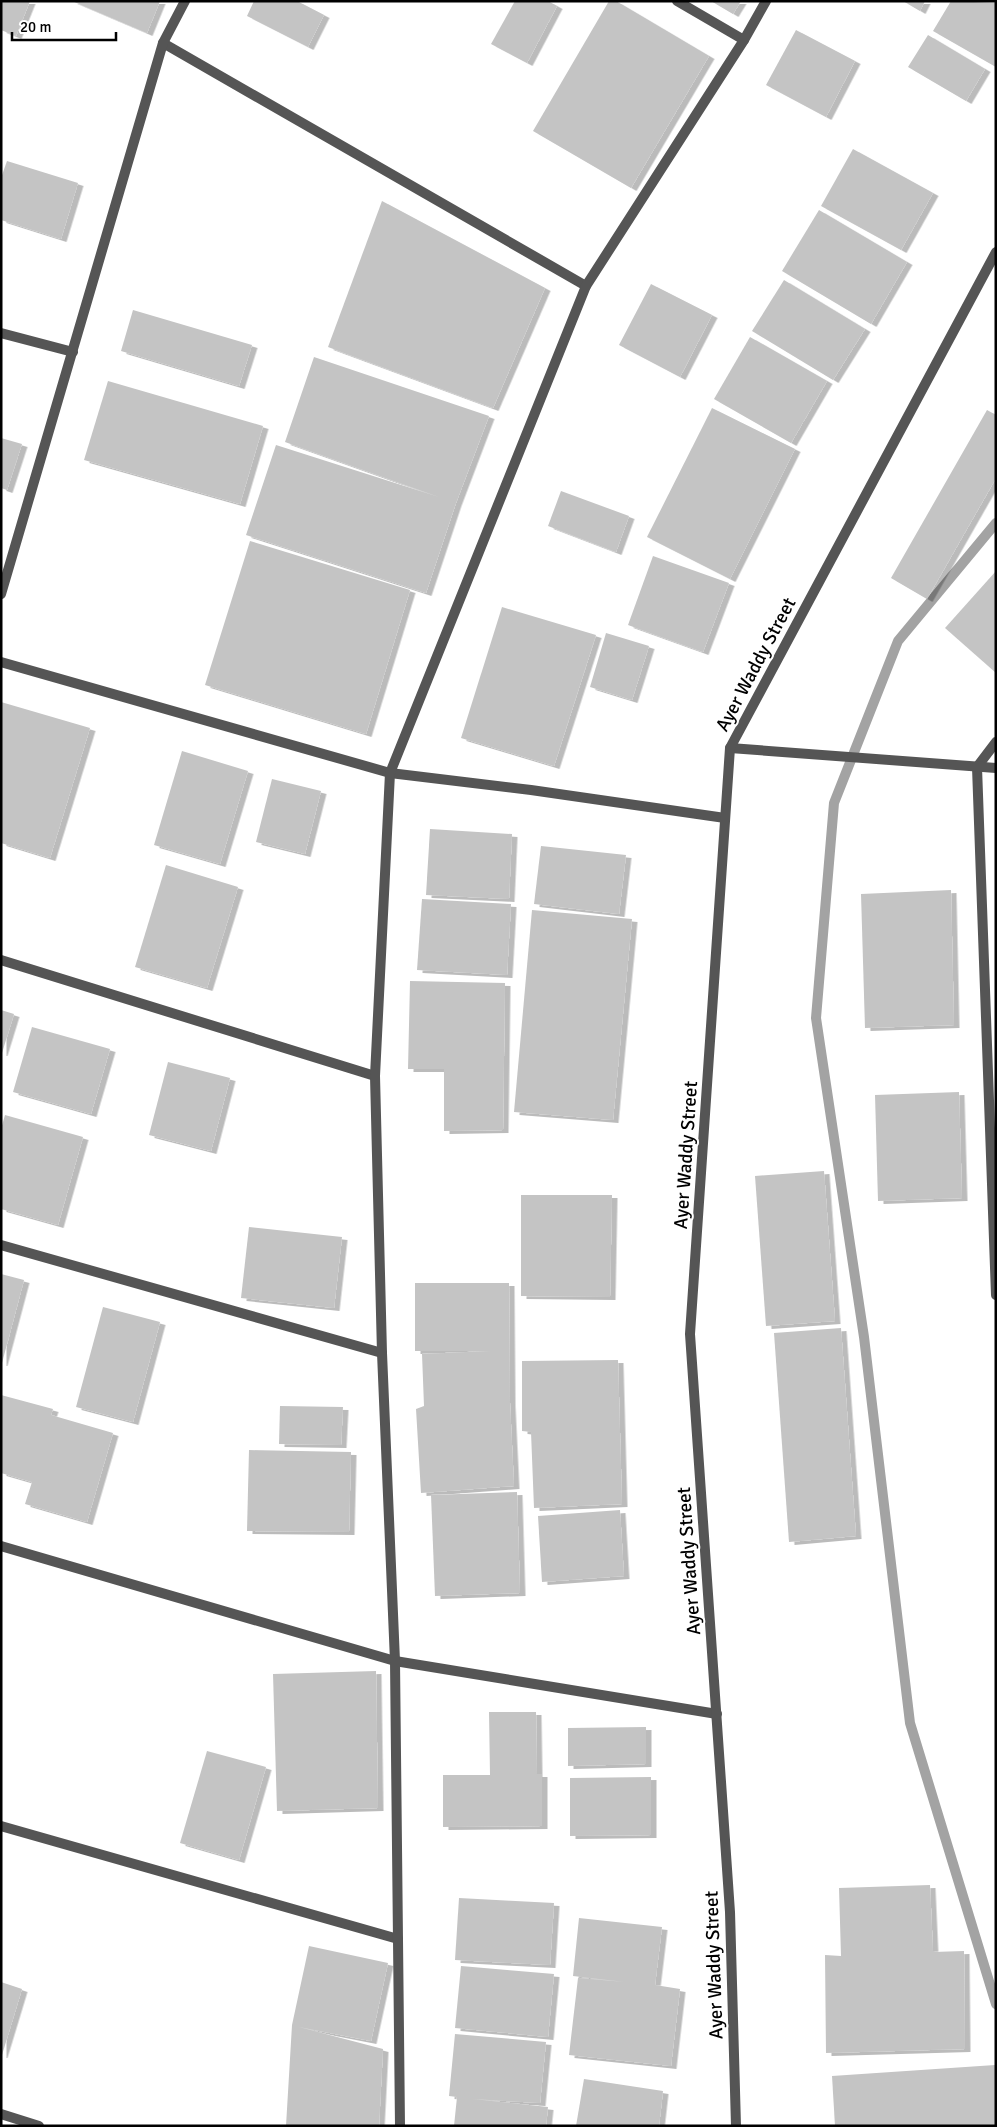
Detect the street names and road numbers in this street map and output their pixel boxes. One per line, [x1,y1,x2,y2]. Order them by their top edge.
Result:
street label: Ayer Waddy Street [710,593,801,736]
street label: Ayer Waddy Street [669,1080,703,1230]
street label: Ayer Waddy Street [672,1486,706,1636]
street label: Ayer Waddy Street [699,1890,729,2040]

